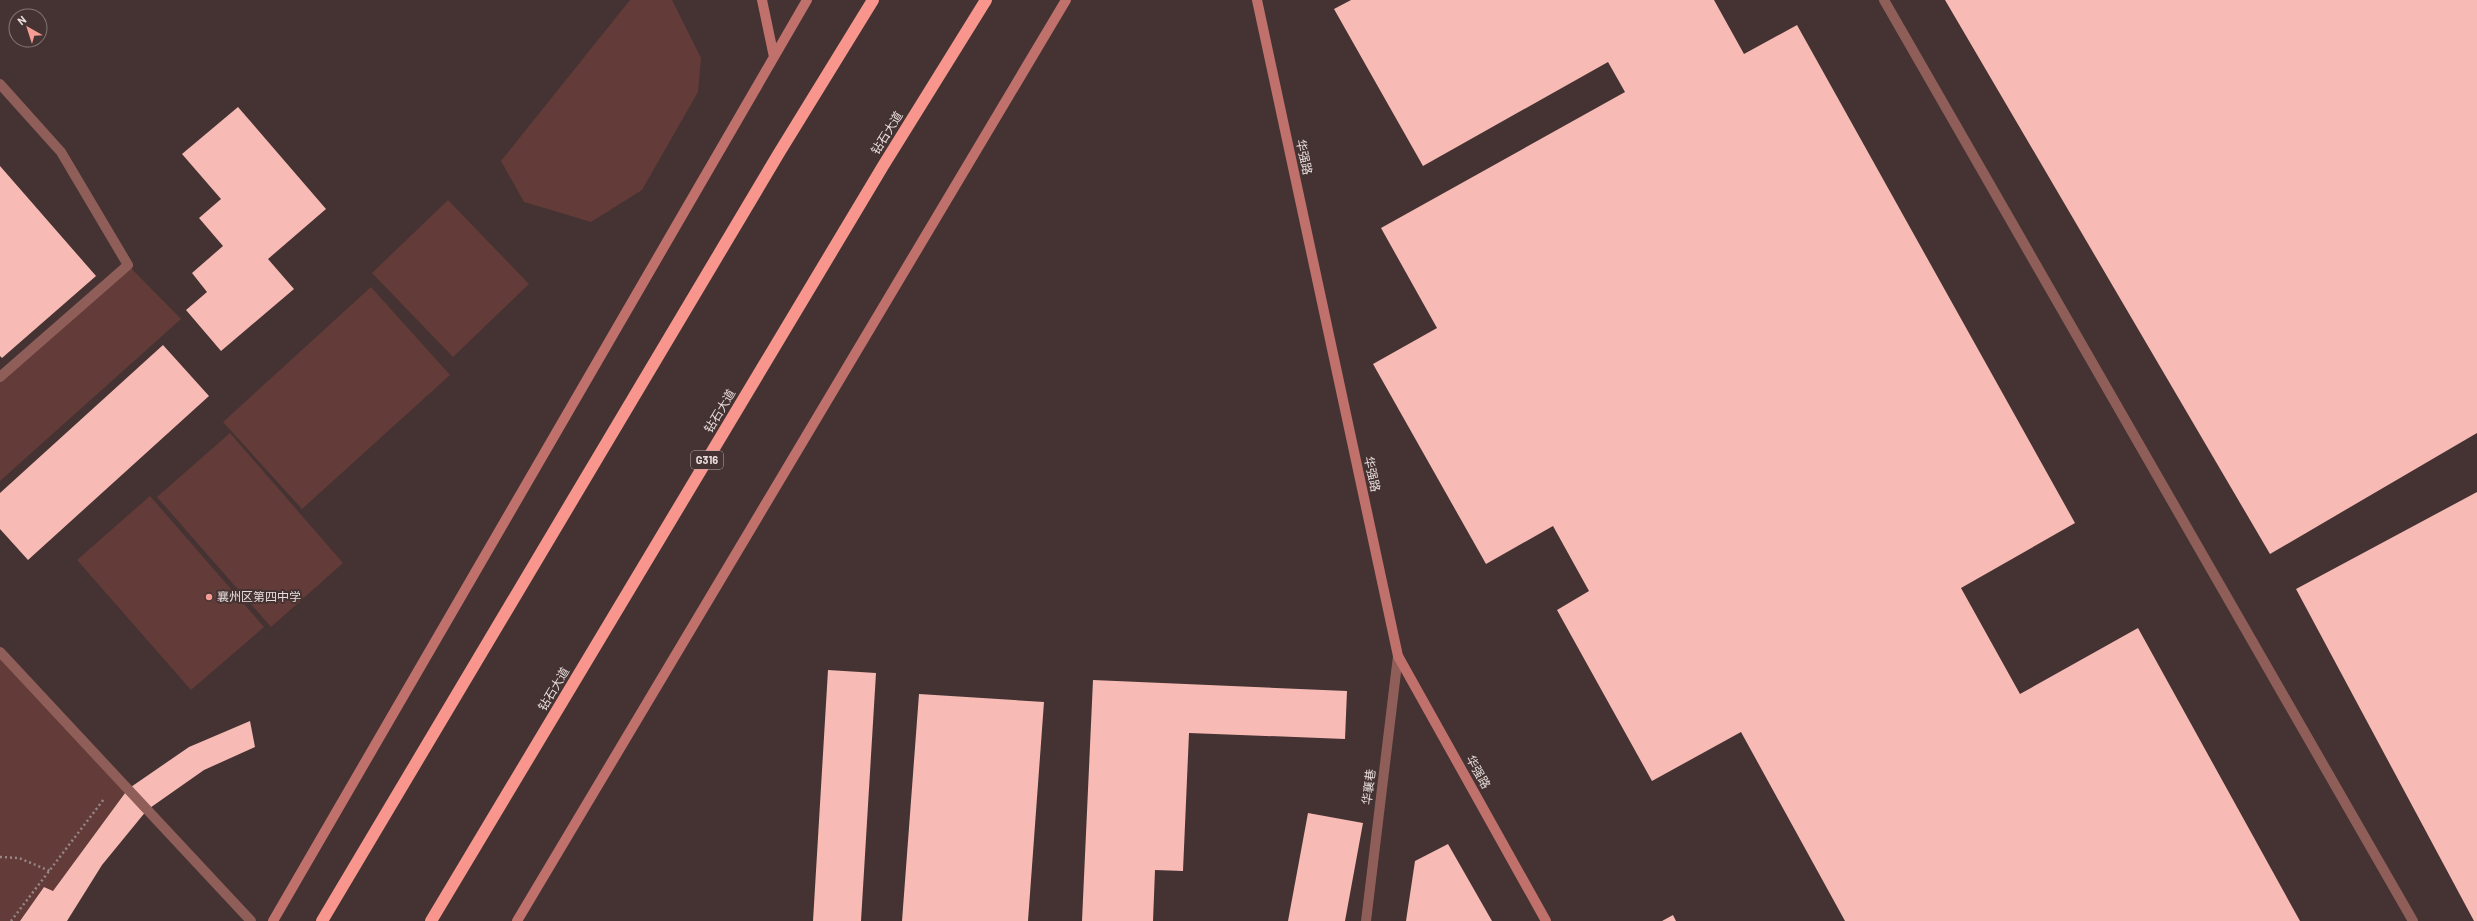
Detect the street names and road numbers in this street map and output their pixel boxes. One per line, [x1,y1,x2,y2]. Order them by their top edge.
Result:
street label: 钻石大道 [867,108,905,157]
street label: 华强路 [1294,138,1316,176]
street label: 钻石大道 [701,386,738,435]
road number: G316 [691,451,723,469]
street label: 华强路 [1362,455,1384,493]
street label: 钻石大道 [535,664,572,713]
street label: 华强路 [1464,752,1494,791]
street label: 华襄巷 [1359,768,1377,806]

